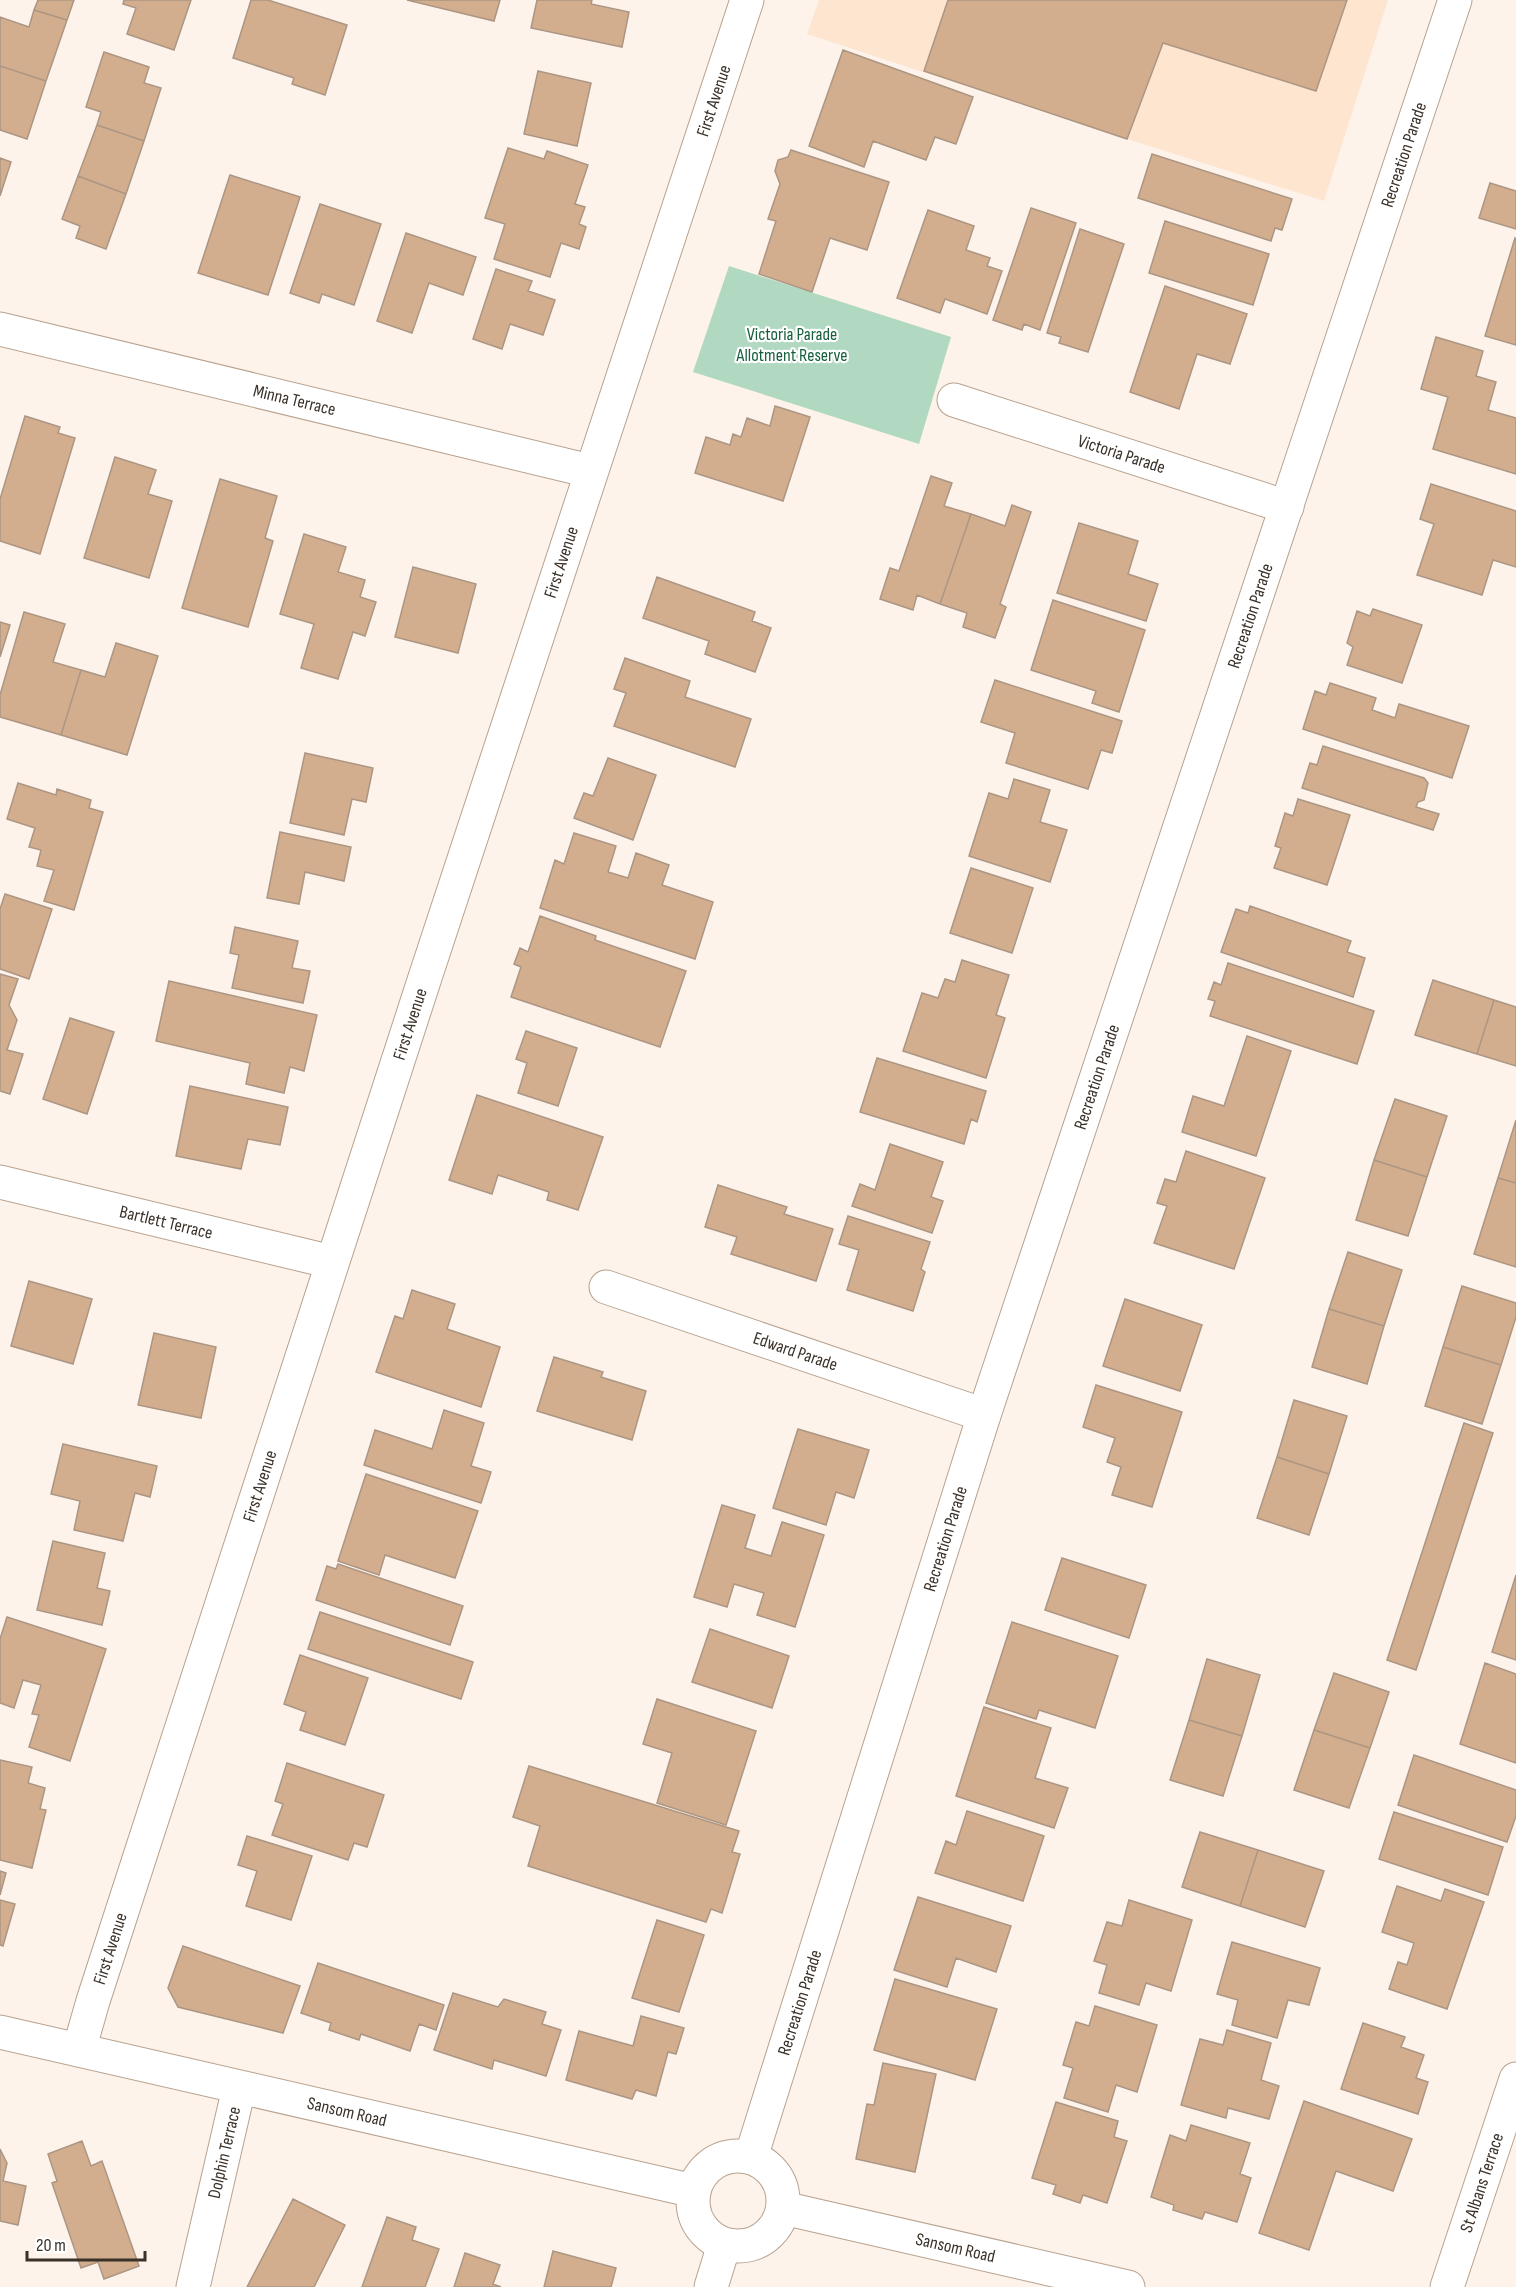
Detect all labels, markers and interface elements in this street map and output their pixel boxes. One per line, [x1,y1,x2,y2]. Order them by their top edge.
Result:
street label: First Avenue [692,62,735,139]
street label: Recreation Parade [1376,100,1431,210]
park label: Victoria Parade Allotment Reserve [736,324,847,366]
street label: Minna Terrace [251,380,338,420]
street label: Victoria Parade [1075,430,1168,478]
street label: First Avenue [539,524,583,601]
street label: Recreation Parade [1223,561,1277,671]
street label: First Avenue [388,985,431,1063]
street label: Recreation Parade [1069,1022,1124,1132]
street label: Bartlett Terrace [118,1201,215,1243]
street label: Edward Parade [750,1327,840,1375]
street label: First Avenue [238,1448,281,1525]
street label: Recreation Parade [919,1483,972,1594]
street label: First Avenue [89,1910,131,1987]
street label: Recreation Parade [773,1947,826,2058]
street label: Sansom Road [305,2092,389,2131]
street label: Dolphin Terrace [203,2105,245,2201]
street label: St Albans Terrace [1455,2130,1508,2235]
scale bar [27,2224,146,2262]
street label: Sansom Road [914,2228,997,2267]
text: 20 m [36,2235,66,2256]

